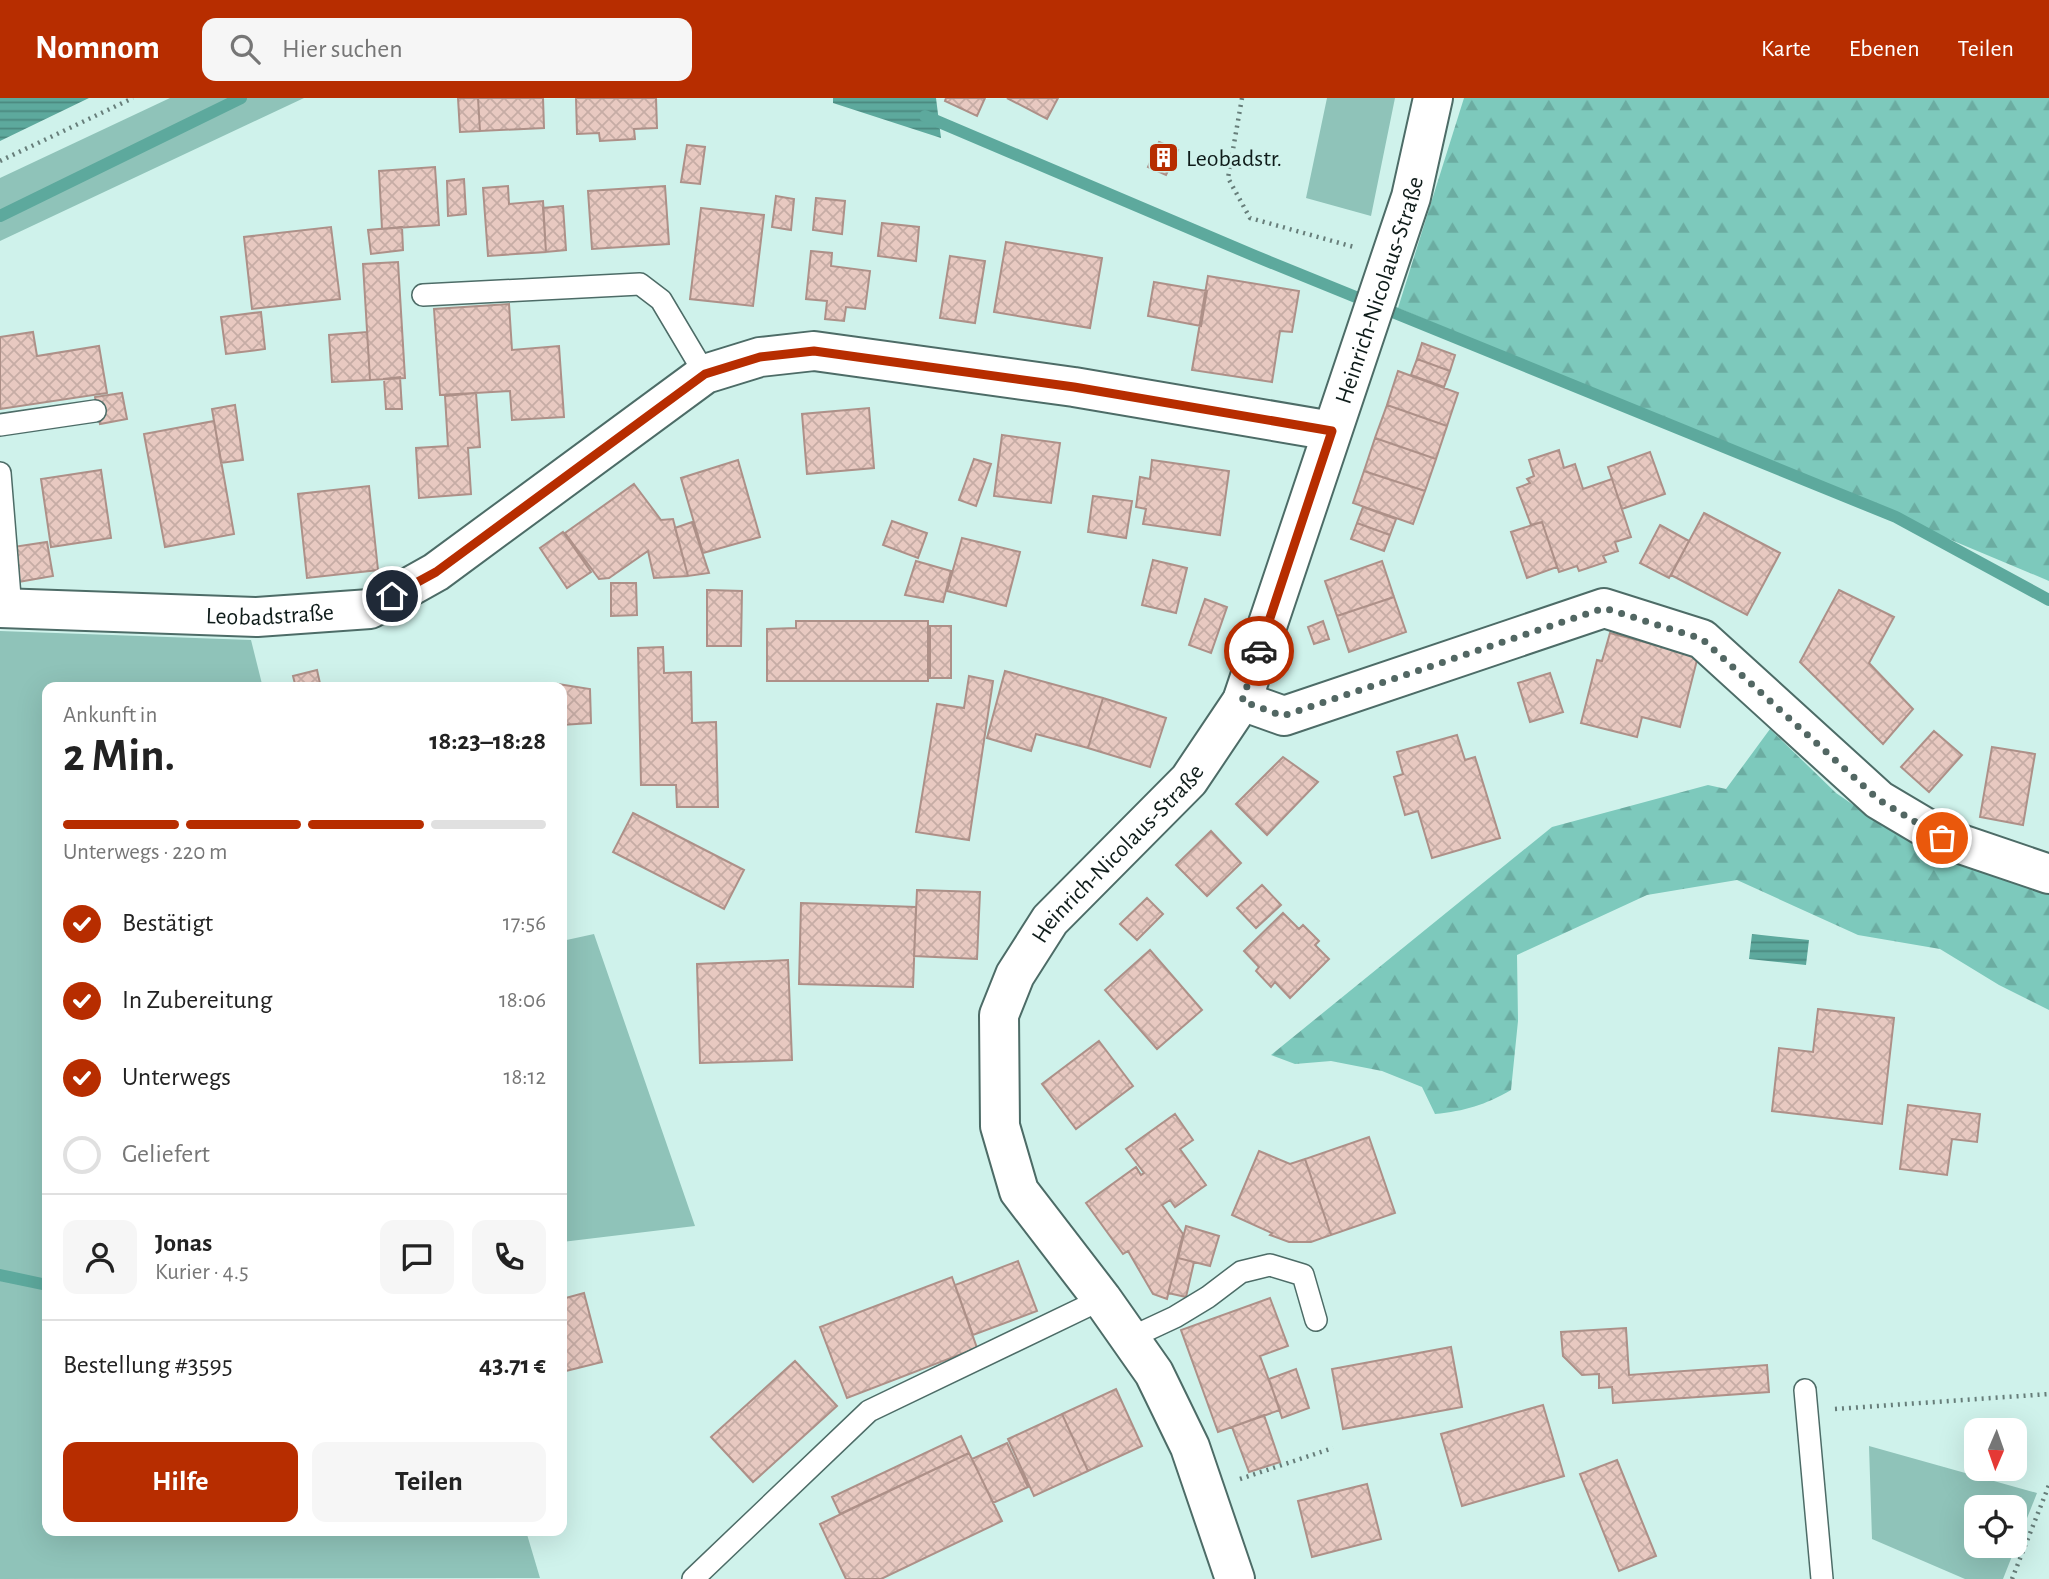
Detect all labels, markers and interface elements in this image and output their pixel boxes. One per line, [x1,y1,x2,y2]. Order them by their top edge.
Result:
search box [202,18,692,81]
icon: search [226,30,264,68]
text: Nomnom [35,32,160,65]
text: Hier suchen [282,36,403,62]
text: Karte [1761,37,1811,61]
text: Ebenen [1849,37,1920,61]
text: Teilen [1958,37,2014,61]
building icon: Leobadstr. [1146,141,1180,175]
place label: Leobadstr. [1186,147,1282,171]
street label: Heinrich-Nicolaus-Straße [1331,175,1428,407]
pin [362,566,422,626]
icon: home [373,577,411,615]
street label: Leobadstraße [205,601,335,630]
courier [1224,616,1294,686]
icon: car [1240,632,1278,670]
text: Ankunft in [63,704,157,727]
text: 18:23–18:28 [429,728,546,754]
text: 2 Min. [63,733,175,779]
street label: Heinrich-Nicolaus-Straße [1028,760,1209,947]
pin [1912,808,1972,868]
icon: bag [1923,819,1961,857]
text: Unterwegs · 220 m [63,841,228,864]
icon: check [63,905,101,943]
text: Bestätigt [122,910,213,936]
text: 17:56 [503,912,546,935]
icon: check [63,982,101,1020]
text: In Zubereitung [122,987,272,1013]
text: 18:06 [499,989,546,1012]
icon: check [63,1059,101,1097]
text: Unterwegs [122,1064,231,1090]
text: 18:12 [504,1066,546,1089]
text: Geliefert [122,1141,210,1167]
button: person [63,1220,137,1294]
button: chat [380,1220,454,1294]
button: phone [472,1220,546,1294]
text: Jonas [155,1230,212,1256]
text: Kurier · 4.5 [155,1261,249,1284]
text: Bestellung #3595 [63,1352,233,1378]
text: 43.71 € [479,1352,546,1378]
north arrow [1964,1418,2026,1480]
map controls [1964,1418,2027,1558]
button: Hilfe [63,1442,298,1522]
button: Teilen [312,1442,546,1522]
button: locate [1964,1495,2027,1558]

